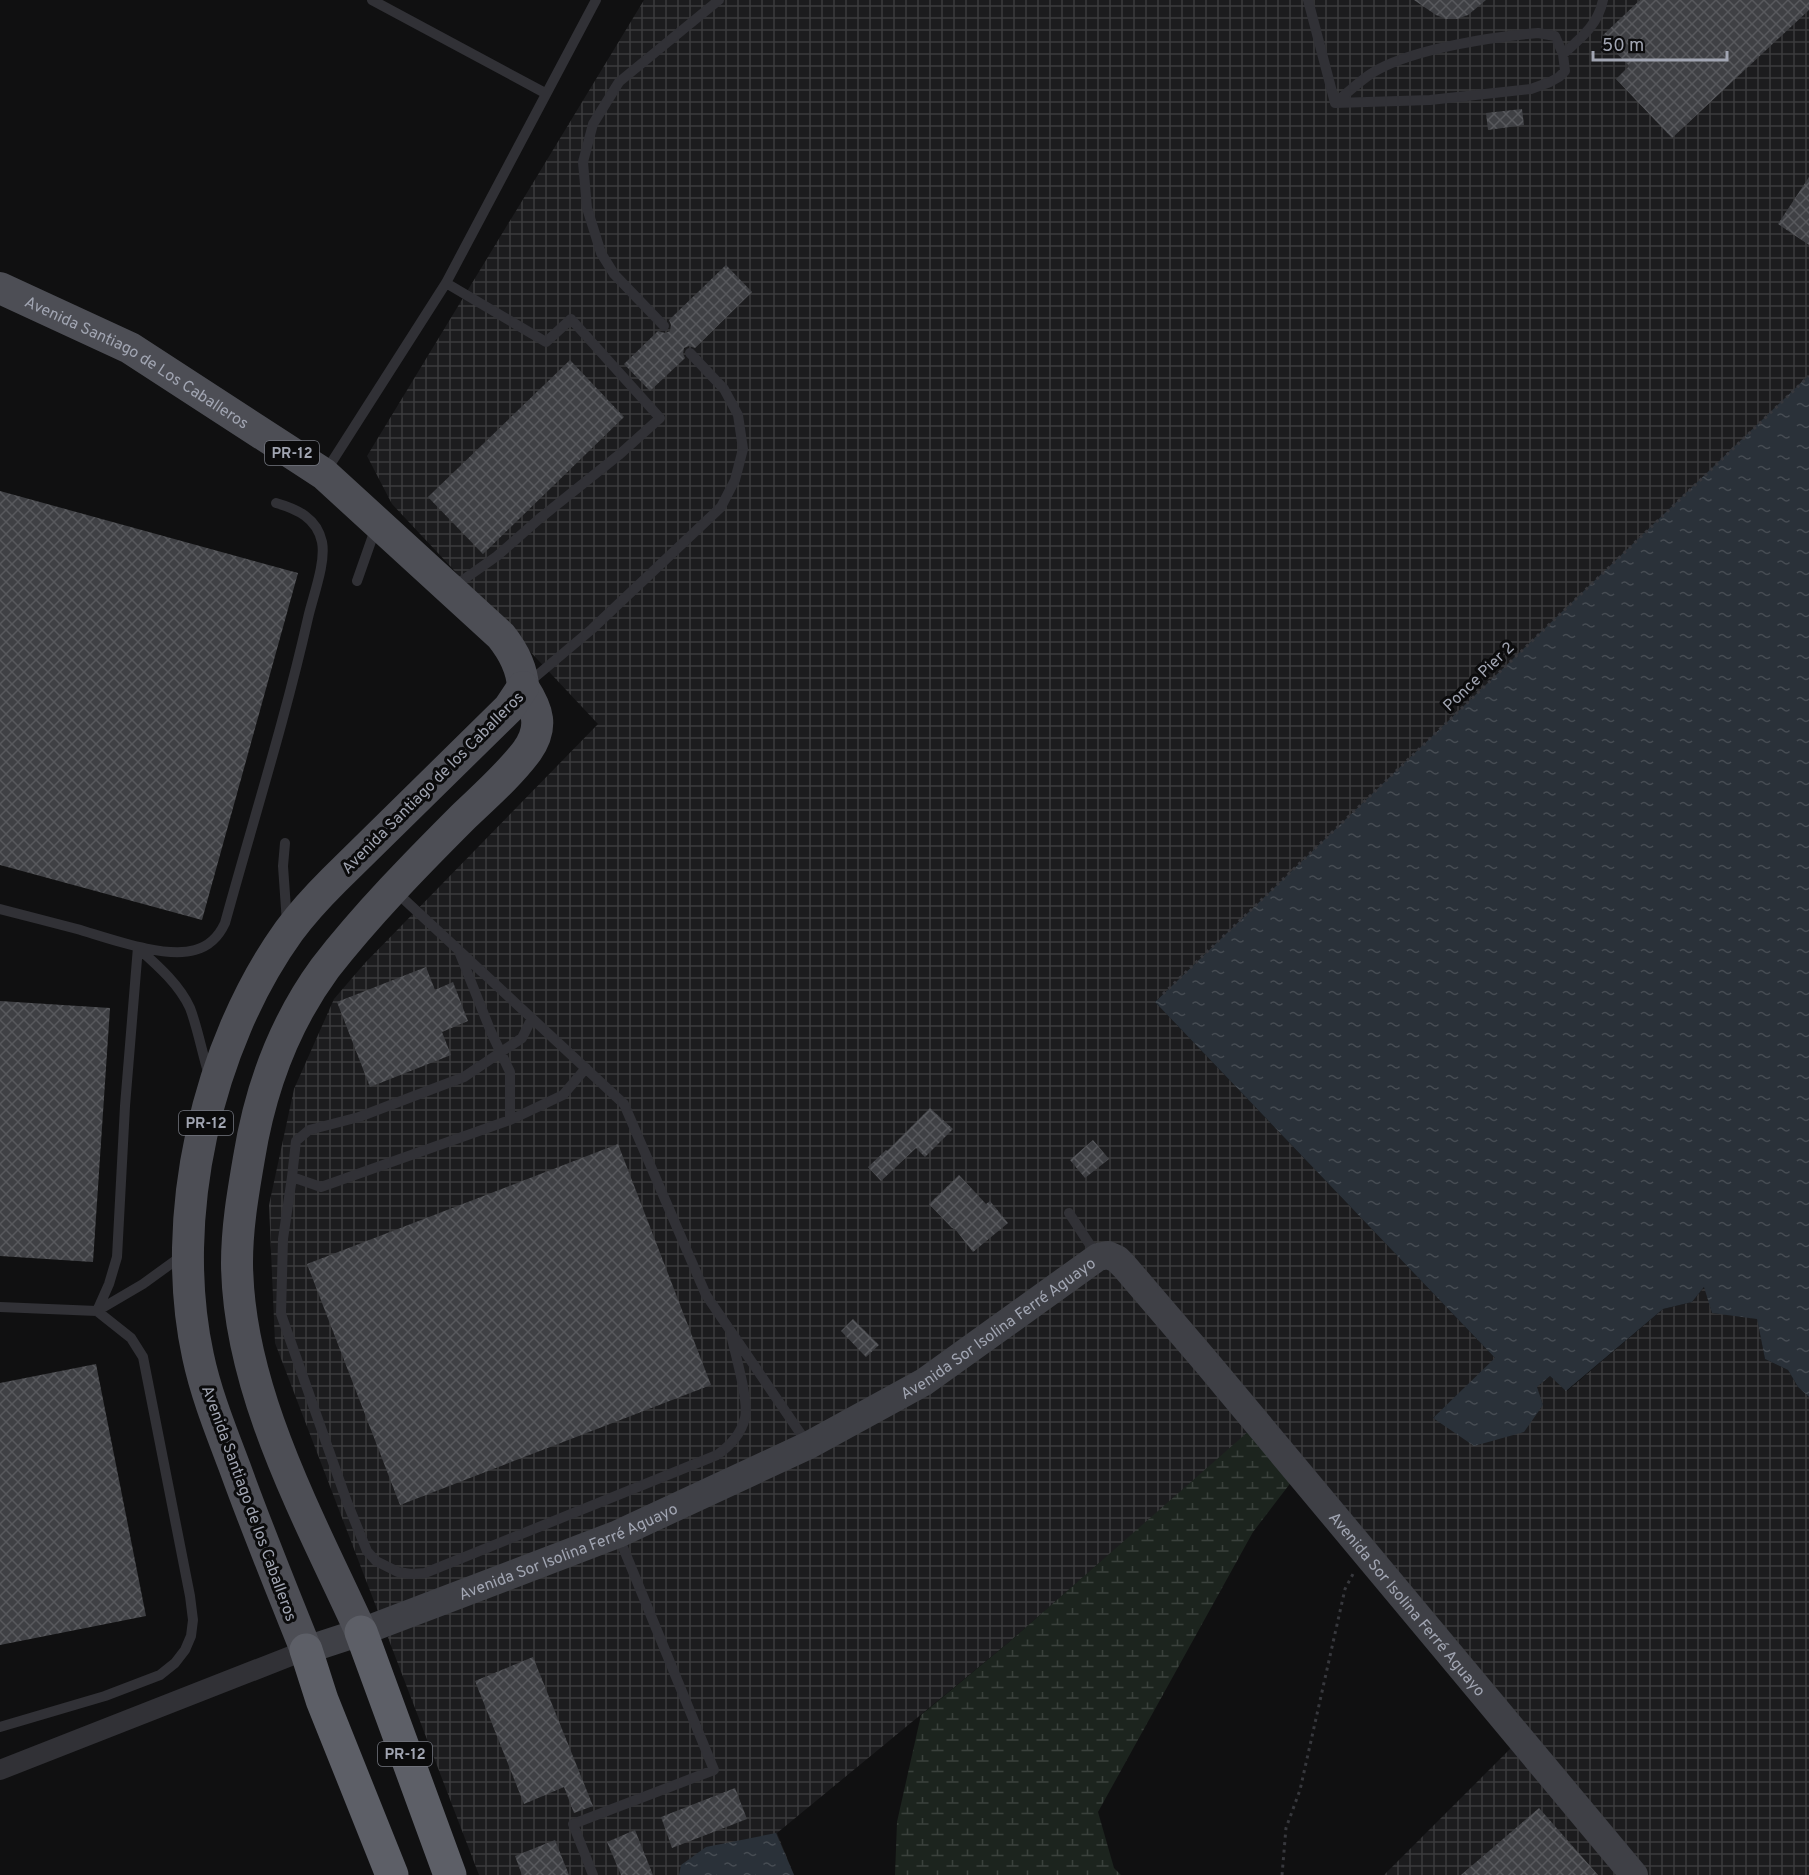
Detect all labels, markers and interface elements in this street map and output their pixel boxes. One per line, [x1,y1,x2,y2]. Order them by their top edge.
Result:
scale bar [1593,24,1726,62]
text: 50 m [1602,35,1644,58]
street label: Avenida Santiago de Los Caballeros [21,293,252,434]
road number: PR-12 [265,441,319,465]
street label: Ponce Pier 2 [1440,638,1519,716]
street label: Avenida Santiago de los Caballeros [338,688,529,879]
road number: PR-12 [179,1111,233,1135]
street label: Avenida Sor Isolina Ferré Aguayo [897,1254,1100,1405]
street label: Avenida Santiago de los Caballeros [196,1383,300,1624]
street label: Avenida Sor Isolina Ferré Aguayo [456,1500,681,1606]
street label: Avenida Sor Isolina Ferré Aguayo [1323,1509,1489,1701]
road number: PR-12 [378,1742,432,1766]

